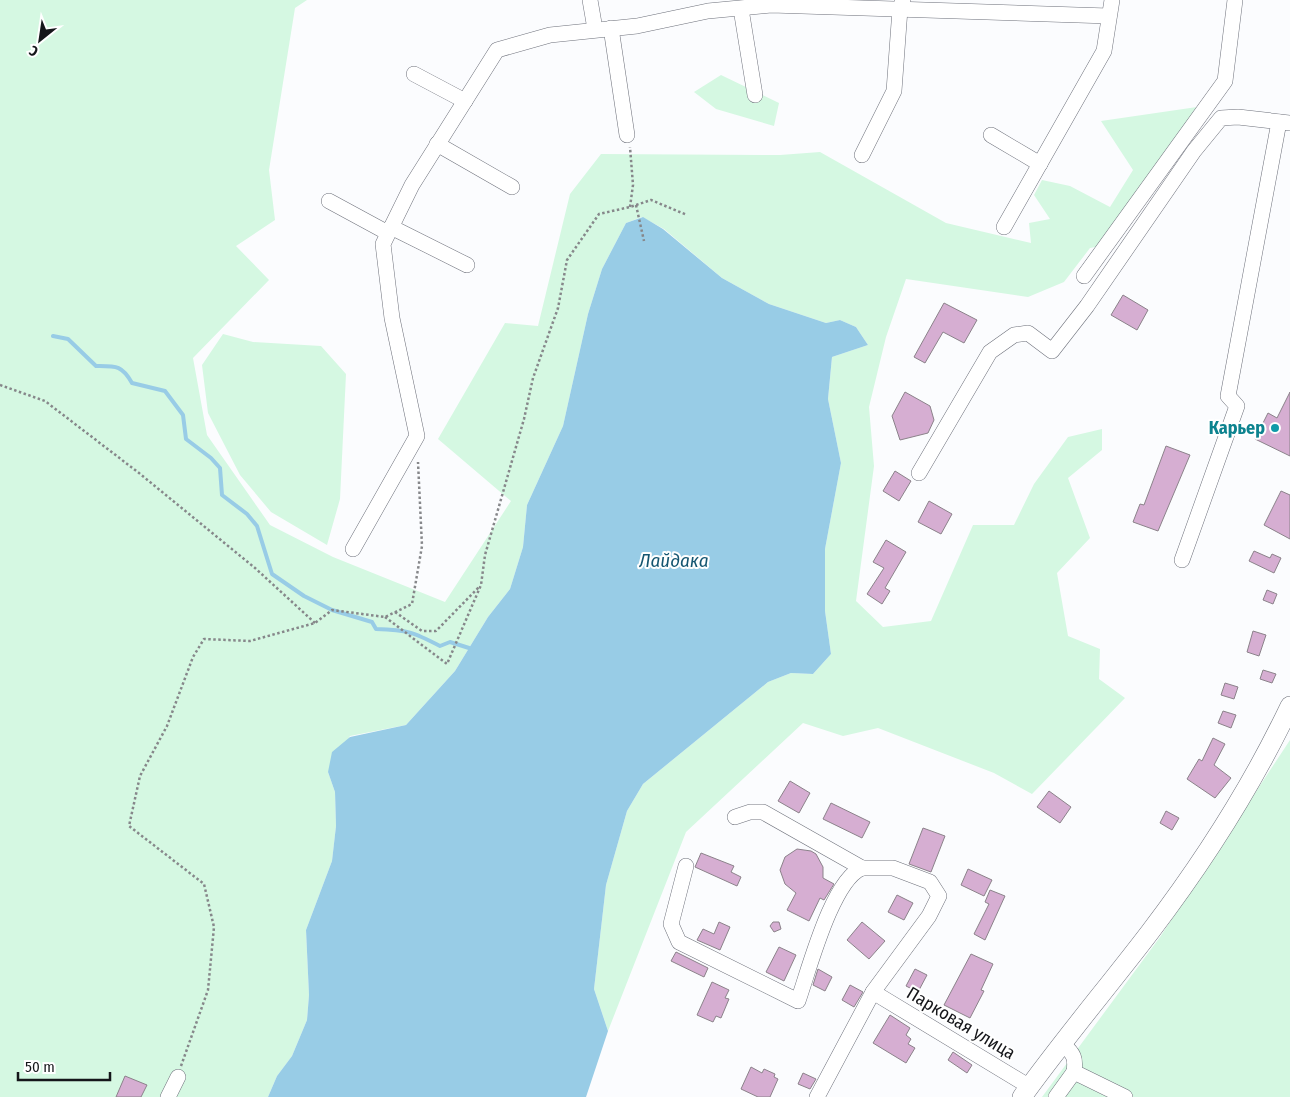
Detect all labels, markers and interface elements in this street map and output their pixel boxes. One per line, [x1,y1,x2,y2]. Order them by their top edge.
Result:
north arrow [15,15,65,65]
text: С [26,41,41,60]
place label: Карьер [1209,417,1265,439]
marker: Карьер [1269,422,1281,434]
water label: Лайдака [638,549,709,572]
street label: Парковая улица [903,982,1020,1064]
scale bar [18,1050,110,1082]
text: 50 m [25,1058,55,1076]

